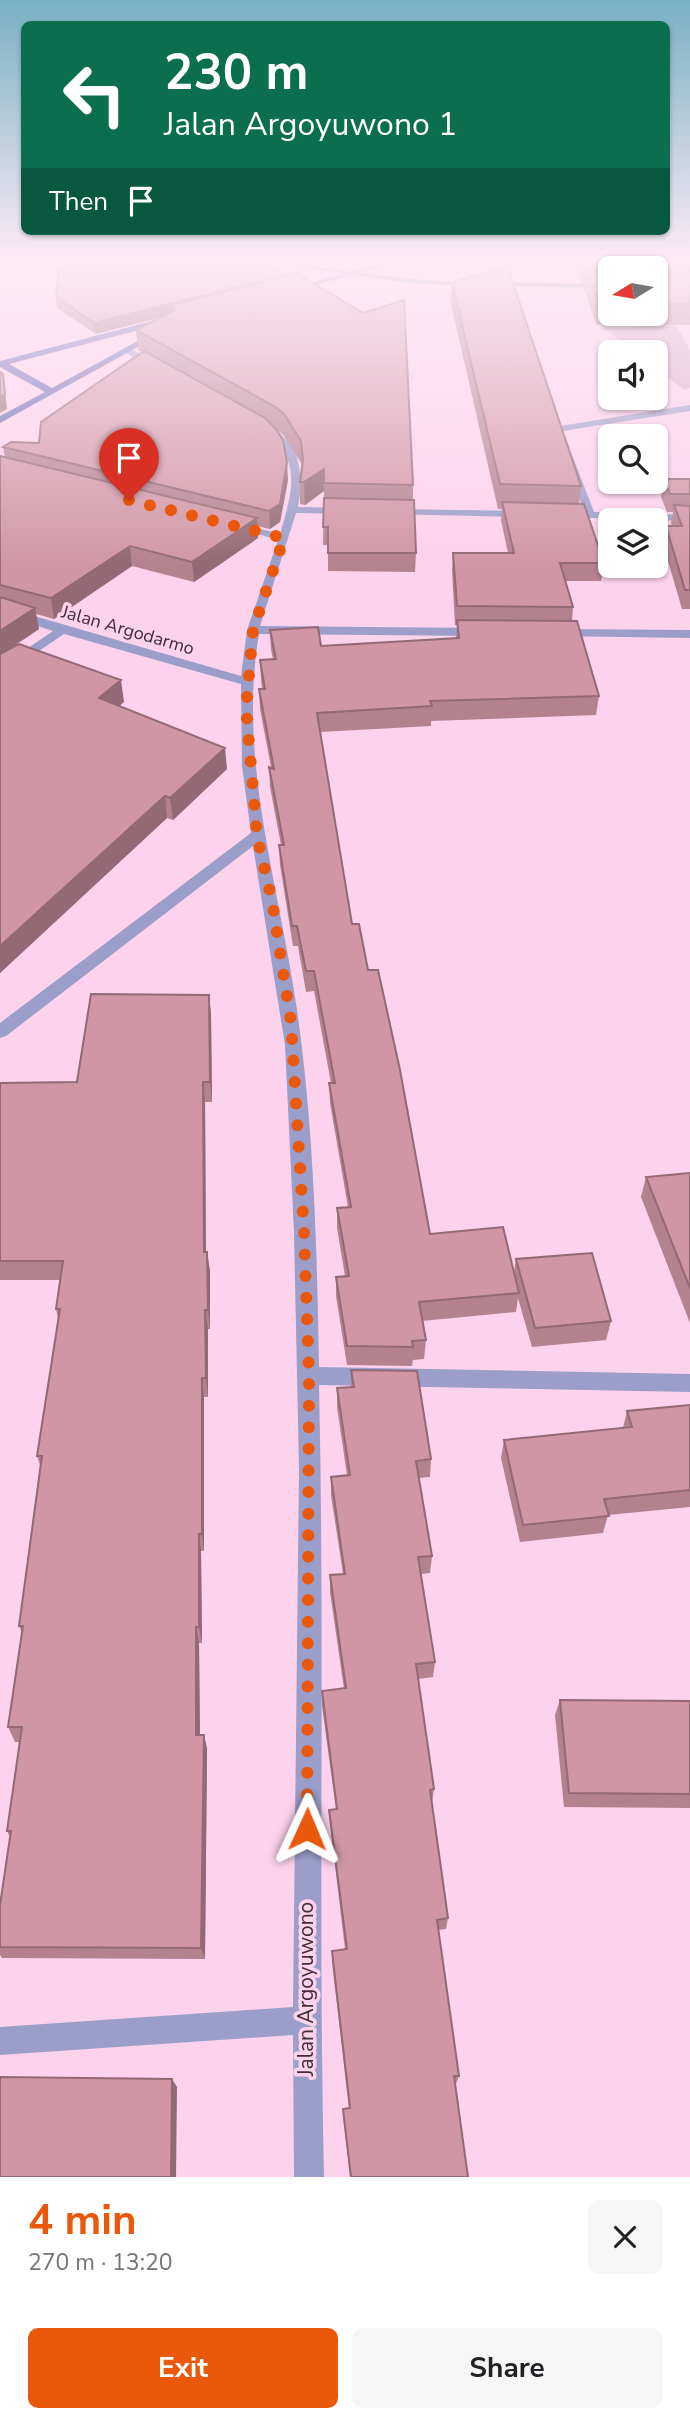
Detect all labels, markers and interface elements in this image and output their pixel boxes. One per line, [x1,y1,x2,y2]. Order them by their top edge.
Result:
text: 230 m [164,39,308,106]
icon: left [49,49,140,140]
text: Jalan Argoyuwono 1 [164,103,457,146]
icon: arrive [122,182,160,220]
text: Then [49,184,108,219]
north arrow [598,256,668,326]
map controls [598,256,668,578]
button: sound [598,340,668,410]
button: search [598,424,668,494]
pin [99,428,159,500]
icon: arrive [110,439,148,477]
button: layers [598,508,668,578]
street label: Jalan Argodarmo [58,599,197,660]
position arrow [270,1792,344,1866]
street label: Jalan Argoyuwono [292,1902,320,2077]
text: 4 min [28,2192,137,2249]
button: close [588,2200,662,2274]
text: 270 m · 13:20 [28,2247,173,2278]
button: Exit [28,2328,338,2408]
button: Share [352,2328,662,2408]

